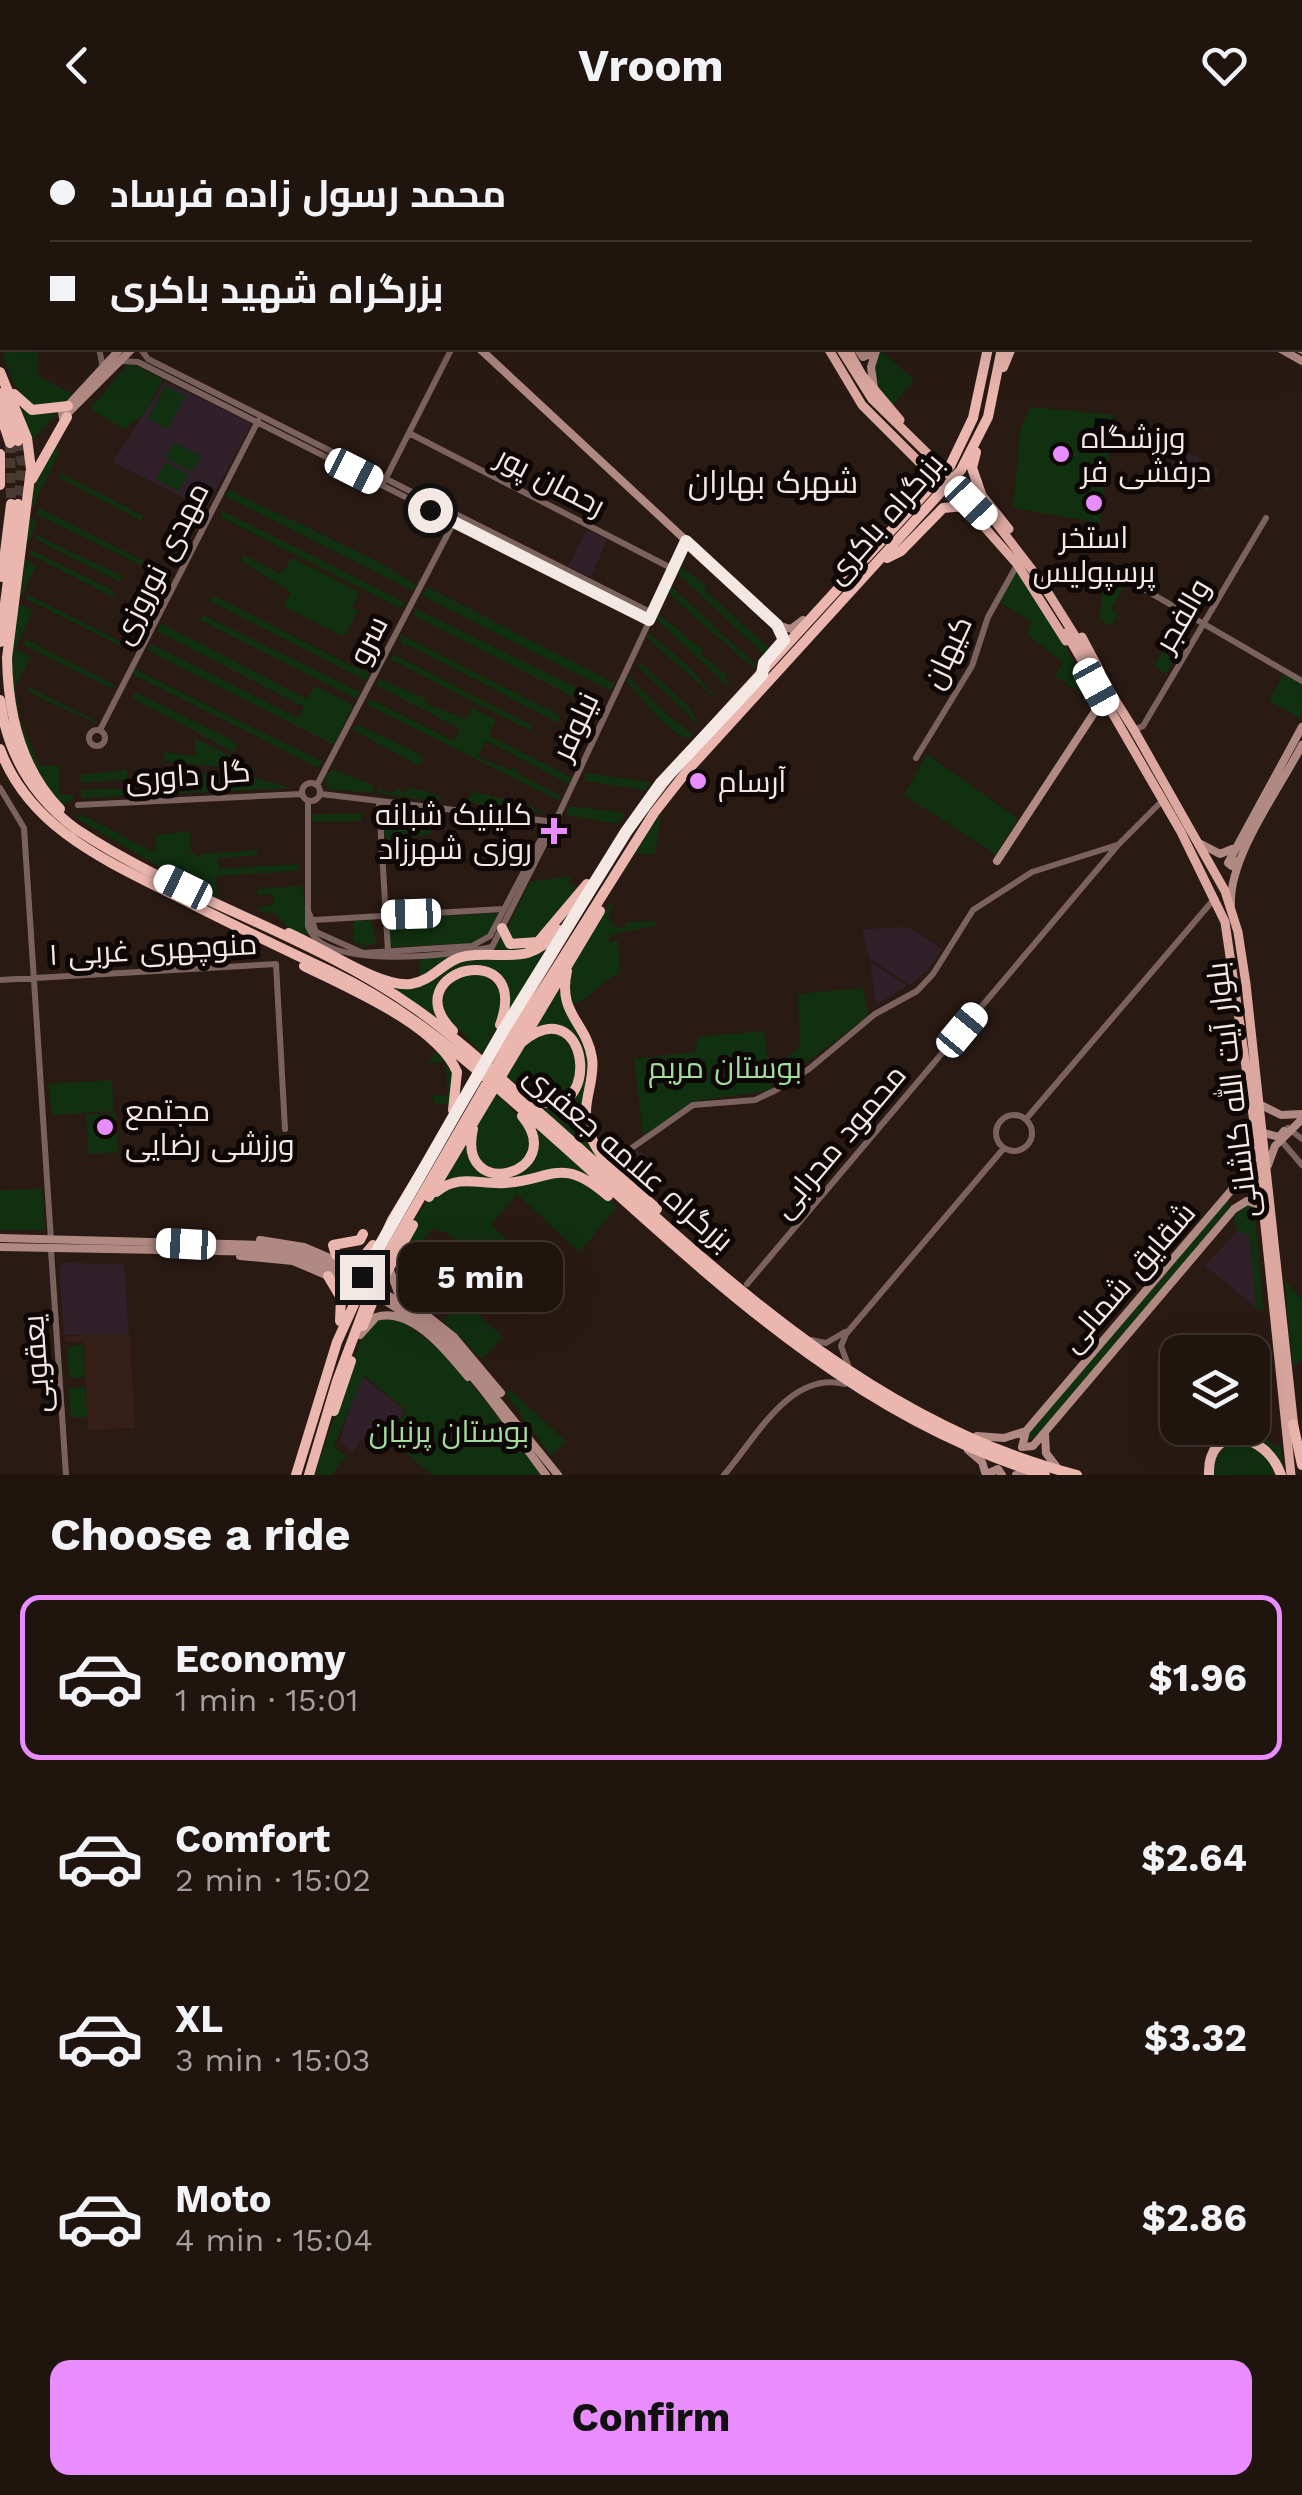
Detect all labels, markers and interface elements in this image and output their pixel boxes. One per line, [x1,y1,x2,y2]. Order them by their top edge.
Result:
icon: back [50,38,105,93]
icon: heart [1197,38,1252,93]
text: Vroom [578,39,724,92]
text: محمد رسول زاده فرساد [110,172,506,216]
text: بزرگراه شهید باکری [110,268,444,312]
place label: ورزشگاه درفشی فر [1079,420,1211,490]
street label: رحمان پور [488,438,611,525]
marker: ورزشگاه درفشی فر [1050,443,1072,465]
car [320,444,388,498]
street label: بزرگراه باکری [818,446,950,590]
district label: شهرک بهاران [688,463,858,501]
car [939,471,1003,535]
street label: مهدی نوروزی [104,476,217,650]
route start [408,488,453,533]
marker: استخر پرسپولیس [1083,492,1105,514]
place label: استخر پرسپولیس [1033,520,1155,591]
street label: والفجر [1146,572,1217,660]
street label: سرو [341,610,395,670]
street label: کیهان [915,610,980,694]
car [1068,653,1124,721]
street label: نیلوفر [543,687,606,767]
street label: گل داوری [124,753,252,798]
place label: آرسام [718,764,786,802]
marker: آرسام [687,770,709,792]
place label: کلینیک شبانه روزی شهرزاد [375,797,532,867]
marker: کلینیک شبانه روزی شهرزاد [541,818,567,844]
car [149,860,217,914]
car [380,898,442,930]
street label: منوچهری غربی ۱ [48,926,258,974]
street label: بلوار آیت الله کاشانی [1197,960,1266,1220]
car [931,997,993,1063]
park label: بوستان مریم [648,1050,802,1088]
street label: بزرگراه علامه جعفری [517,1058,741,1258]
street label: محمود محرابی [765,1058,914,1225]
place label: مجتمع ورزشی رضایی [125,1093,295,1163]
marker: مجتمع ورزشی رضایی [94,1116,116,1138]
street label: شقایق شمالی [1054,1195,1203,1360]
car [155,1227,217,1261]
callout: 5 min [397,1242,562,1312]
route end [340,1255,385,1300]
text: 5 min [437,1258,524,1296]
street label: یعقوبی [15,1314,58,1414]
map controls [1160,1335,1270,1445]
button: layers [1160,1335,1270,1445]
park label: بوستان پرنیان [369,1414,529,1451]
text: Choose a ride [50,1508,350,1561]
icon: car [55,1633,145,1723]
text: Economy [175,1637,346,1681]
text: $1.96 [1148,1656,1247,1700]
text: 1 min · 15:01 [175,1681,359,1719]
icon: car [55,1813,145,1903]
text: Comfort [175,1817,330,1861]
text: $2.64 [1141,1836,1247,1880]
text: 2 min · 15:02 [175,1861,371,1899]
icon: car [55,1993,145,2083]
text: XL [175,1997,223,2041]
text: $3.32 [1144,2016,1247,2060]
text: 3 min · 15:03 [175,2041,370,2079]
icon: car [55,2173,145,2263]
text: Moto [175,2177,271,2221]
text: $2.86 [1142,2196,1247,2240]
text: 4 min · 15:04 [175,2221,373,2259]
button: Confirm [50,2360,1252,2475]

